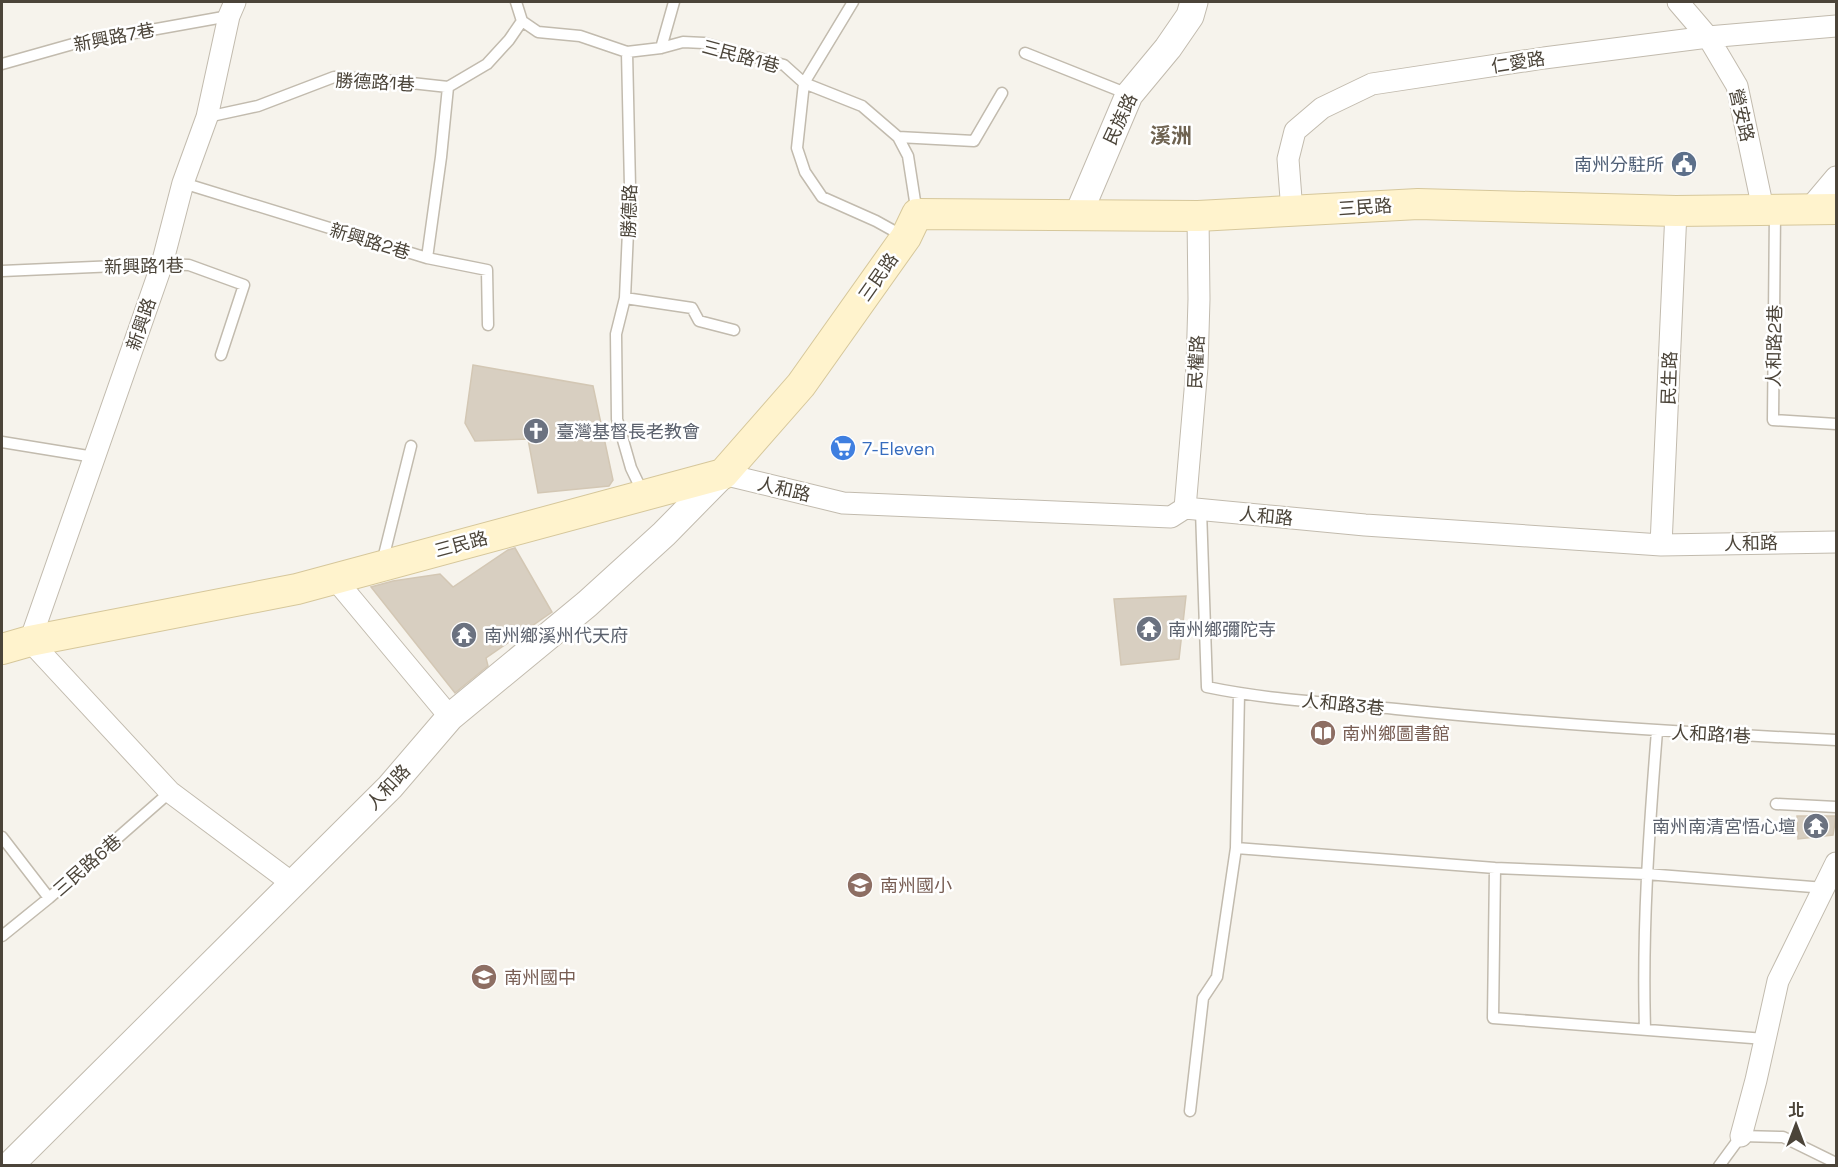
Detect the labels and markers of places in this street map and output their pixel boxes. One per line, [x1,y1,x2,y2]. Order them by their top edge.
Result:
public building icon: 南州分駐所 [1669,149,1699,179]
place label: 南州分駐所 [1574,153,1664,176]
church icon: 臺灣基督長老教會 [521,416,551,446]
place label: 臺灣基督長老教會 [556,420,700,443]
supermarket icon: 7-Eleven [828,433,858,463]
place label: 7-Eleven [862,437,935,460]
temple icon: 南州鄉彌陀寺 [1134,614,1164,644]
place label: 南州鄉彌陀寺 [1168,618,1276,641]
temple icon: 南州鄉溪州代天府 [449,620,479,650]
place label: 南州鄉溪州代天府 [484,624,628,647]
library icon: 南州鄉圖書館 [1308,718,1338,748]
place label: 南州鄉圖書館 [1342,722,1450,745]
temple icon: 南州南清宮悟心壇 [1801,811,1831,841]
place label: 南州南清宮悟心壇 [1652,815,1796,838]
school or university icon: 南州國小 [845,870,875,900]
place label: 南州國小 [880,874,952,897]
school or university icon: 南州國中 [469,962,499,992]
place label: 南州國中 [504,966,576,989]

